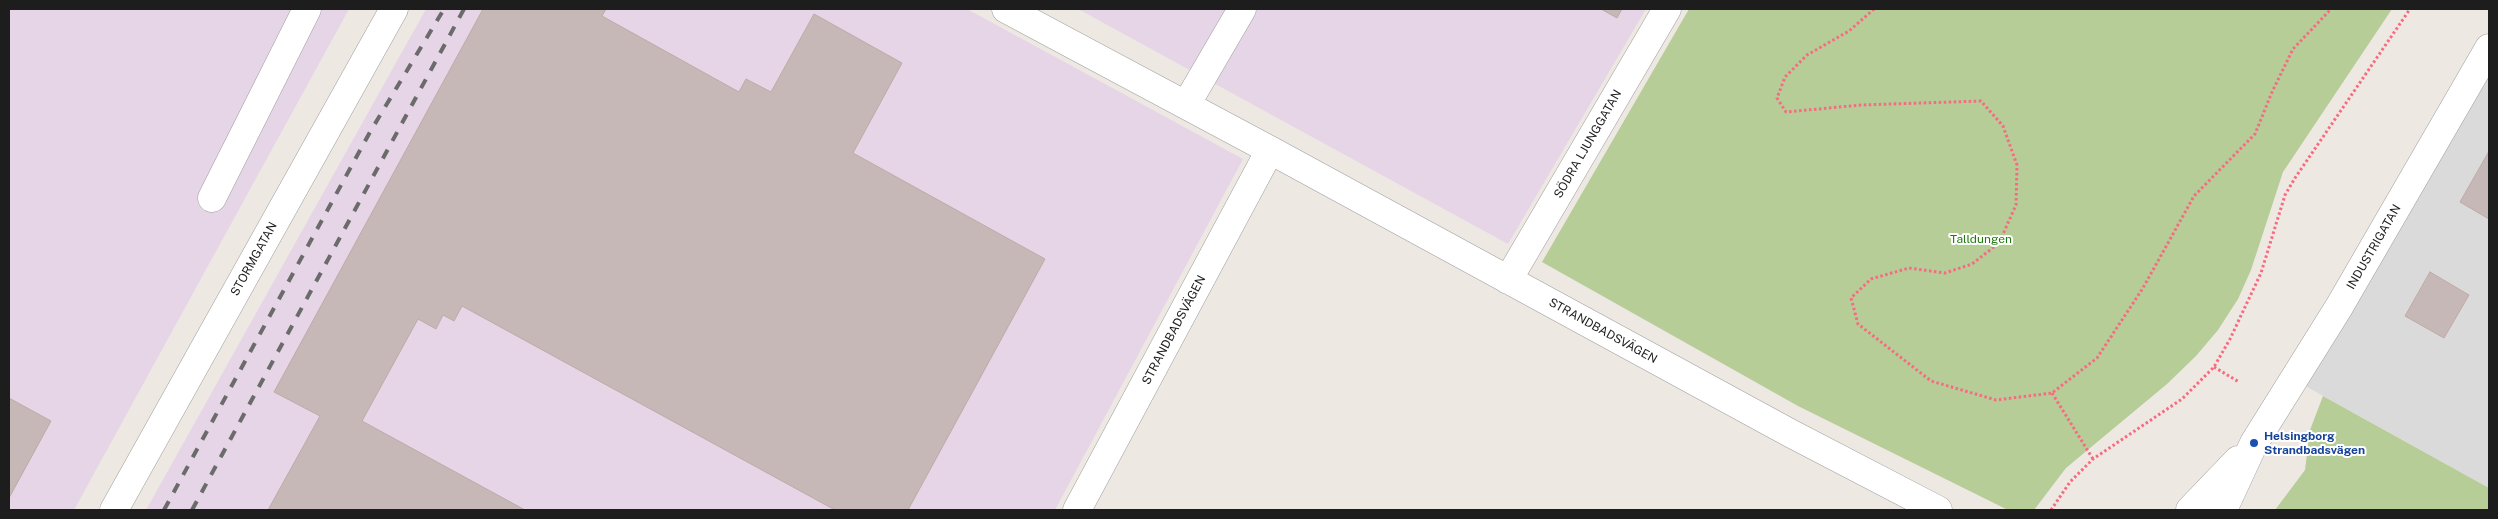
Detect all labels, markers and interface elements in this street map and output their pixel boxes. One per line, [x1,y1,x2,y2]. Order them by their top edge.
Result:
street label: SÖDRA LJUNGGATAN [1551,87,1625,201]
street label: INDUSTRIGATAN [2344,202,2404,292]
street label: STORMGATAN [228,219,280,299]
park label: Talldungen [1950,232,2012,246]
street label: STRANDBADSVÄGEN [1139,273,1209,387]
street label: STRANDBADSVÄGEN [1546,295,1660,367]
place label: Helsingborg Strandbadsvägen [2264,429,2365,457]
marker: Helsingborg Strandbadsvägen [2248,437,2260,449]

